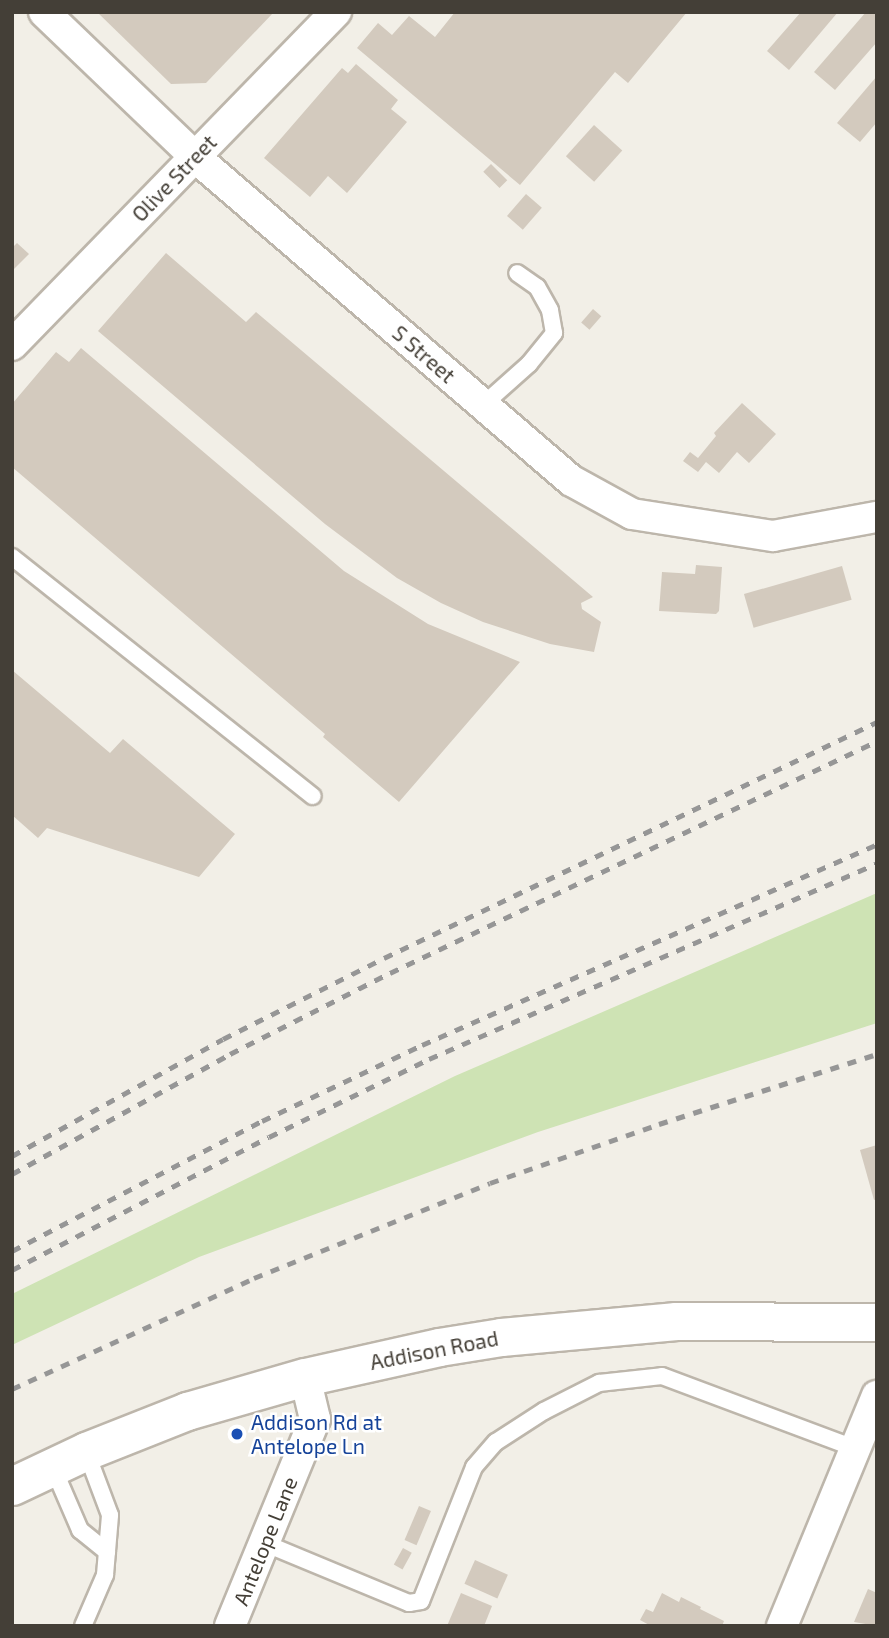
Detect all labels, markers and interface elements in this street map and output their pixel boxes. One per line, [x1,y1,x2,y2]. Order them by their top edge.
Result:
street label: Olive Street [126,129,222,227]
street label: S Street [387,320,461,388]
street label: Addison Road [368,1325,500,1375]
place label: Addison Rd at Antelope Ln [251,1409,382,1459]
marker: Addison Rd at Antelope Ln [229,1426,245,1442]
street label: Antelope Lane [228,1473,302,1609]

